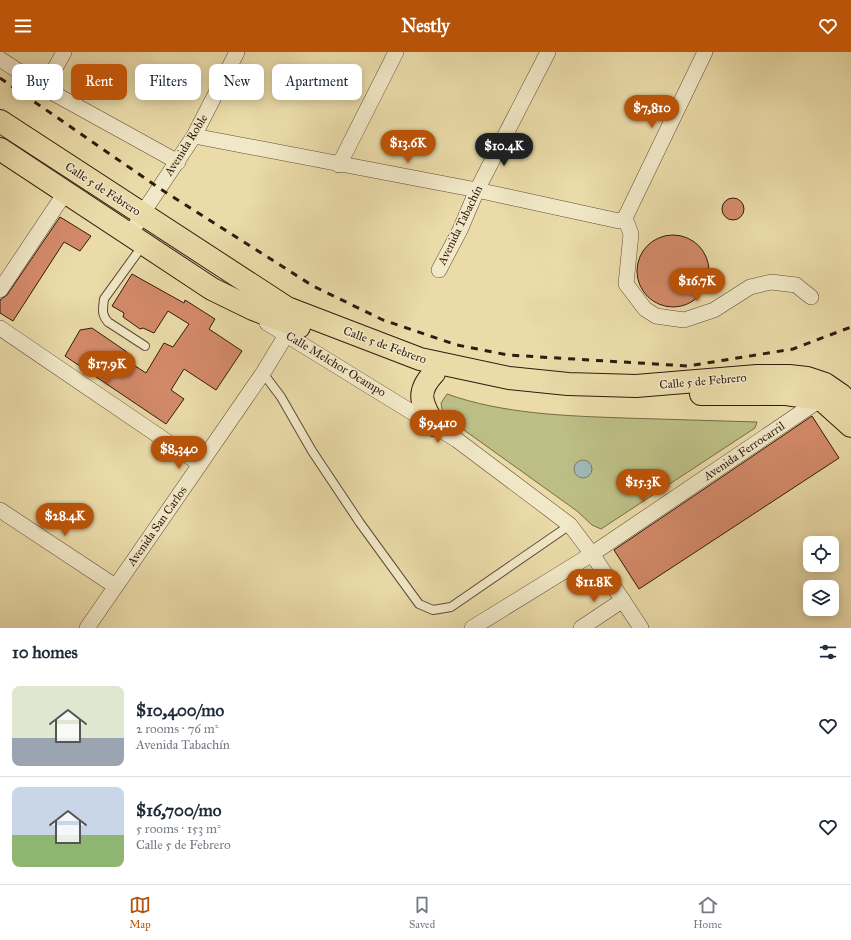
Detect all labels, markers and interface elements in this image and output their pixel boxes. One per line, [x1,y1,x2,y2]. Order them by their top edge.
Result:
icon: menu [12,15,34,37]
text: Nestly [401,15,450,37]
icon: heart [817,15,839,37]
chip: Buy [12,64,63,100]
chip: Rent [71,64,127,100]
chip: Filters [135,64,201,100]
chip: New [209,64,264,100]
chip: Apartment [272,64,362,100]
pin: $7,810 [619,95,685,129]
text: $7,810 [633,100,671,116]
street label: Avenida Roble [161,112,211,179]
pin: $13.6K [375,130,441,164]
pin: $10.4K [471,133,537,167]
text: $13.6K [390,135,426,151]
text: $10.4K [484,138,524,154]
street label: Calle 5 de Febrero [63,159,143,219]
street label: Avenida Tabachín [434,183,485,268]
pin: $16.7K [664,268,730,302]
text: $16.7K [678,273,716,289]
street label: Calle 5 de Febrero [342,323,428,367]
street label: Calle Melchor Ocampo [283,329,389,399]
pin: $17.9K [74,351,140,385]
text: $17.9K [88,356,126,372]
street label: Calle 5 de Febrero [659,370,747,392]
pin: $9,410 [405,410,471,444]
text: $9,410 [419,415,457,431]
street label: Avenida Ferrocarril [700,418,788,484]
pin: $8,340 [146,436,212,470]
text: $8,340 [160,441,198,457]
pin: $15.3K [610,469,676,503]
text: $15.3K [625,474,661,490]
street label: Avenida San Carlos [124,483,190,569]
pin: $28.4K [32,503,98,537]
text: $28.4K [45,508,85,524]
map controls [803,536,839,616]
button: locate [803,536,839,572]
pin: $11.8K [561,569,627,603]
text: $11.8K [576,574,612,590]
button: layers [803,580,839,616]
icon: filters [817,641,839,663]
text: 10 homes [12,642,78,663]
text: $10,400/mo [136,700,224,721]
icon: home [44,702,92,750]
icon: heart [817,715,839,737]
text: 2 rooms · 76 m² [136,721,218,737]
text: Avenida Tabachín [136,737,230,753]
text: $16,700/mo [136,800,221,821]
icon: home [44,803,92,851]
icon: heart [817,816,839,838]
text: 5 rooms · 153 m² [136,821,221,837]
text: Calle 5 de Febrero [136,837,231,853]
tab: Map [129,894,151,931]
tab: Saved [409,894,435,931]
tab: Home [693,894,722,931]

